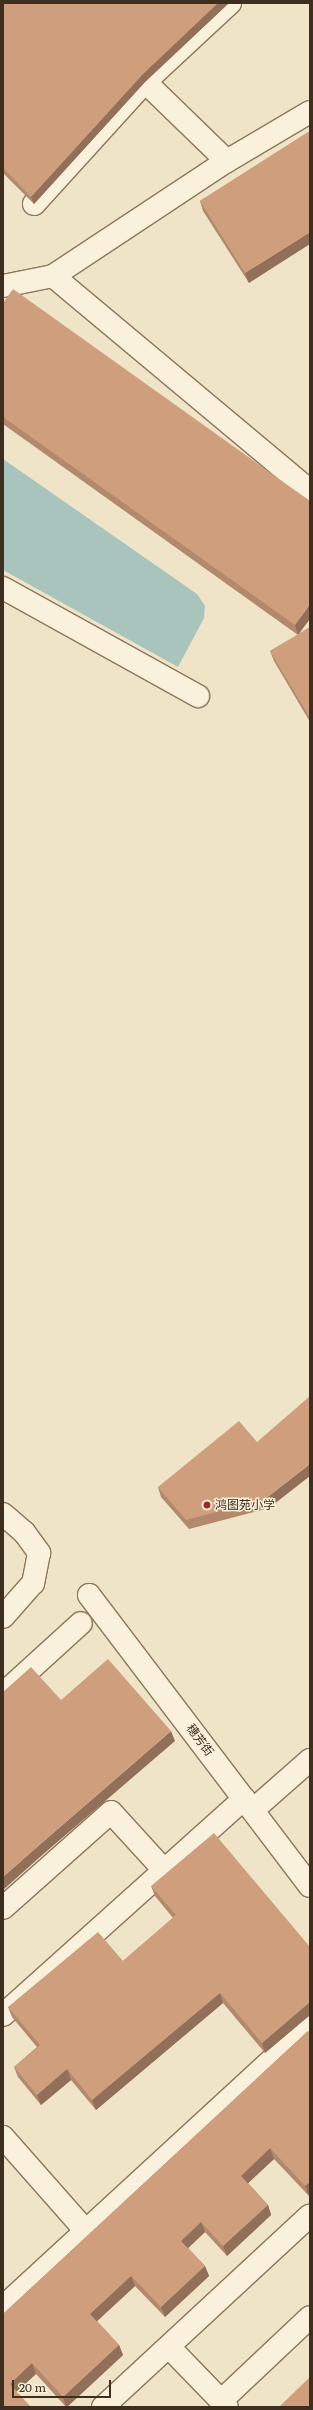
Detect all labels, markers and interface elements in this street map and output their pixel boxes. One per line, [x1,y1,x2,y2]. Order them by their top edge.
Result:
place label: 鸿图苑小学 [215,1498,275,1512]
marker: 鸿图苑小学 [202,1500,212,1510]
street label: 穗芳街 [183,1721,217,1759]
scale bar [14,2372,113,2398]
text: 20 m [19,2378,46,2396]

